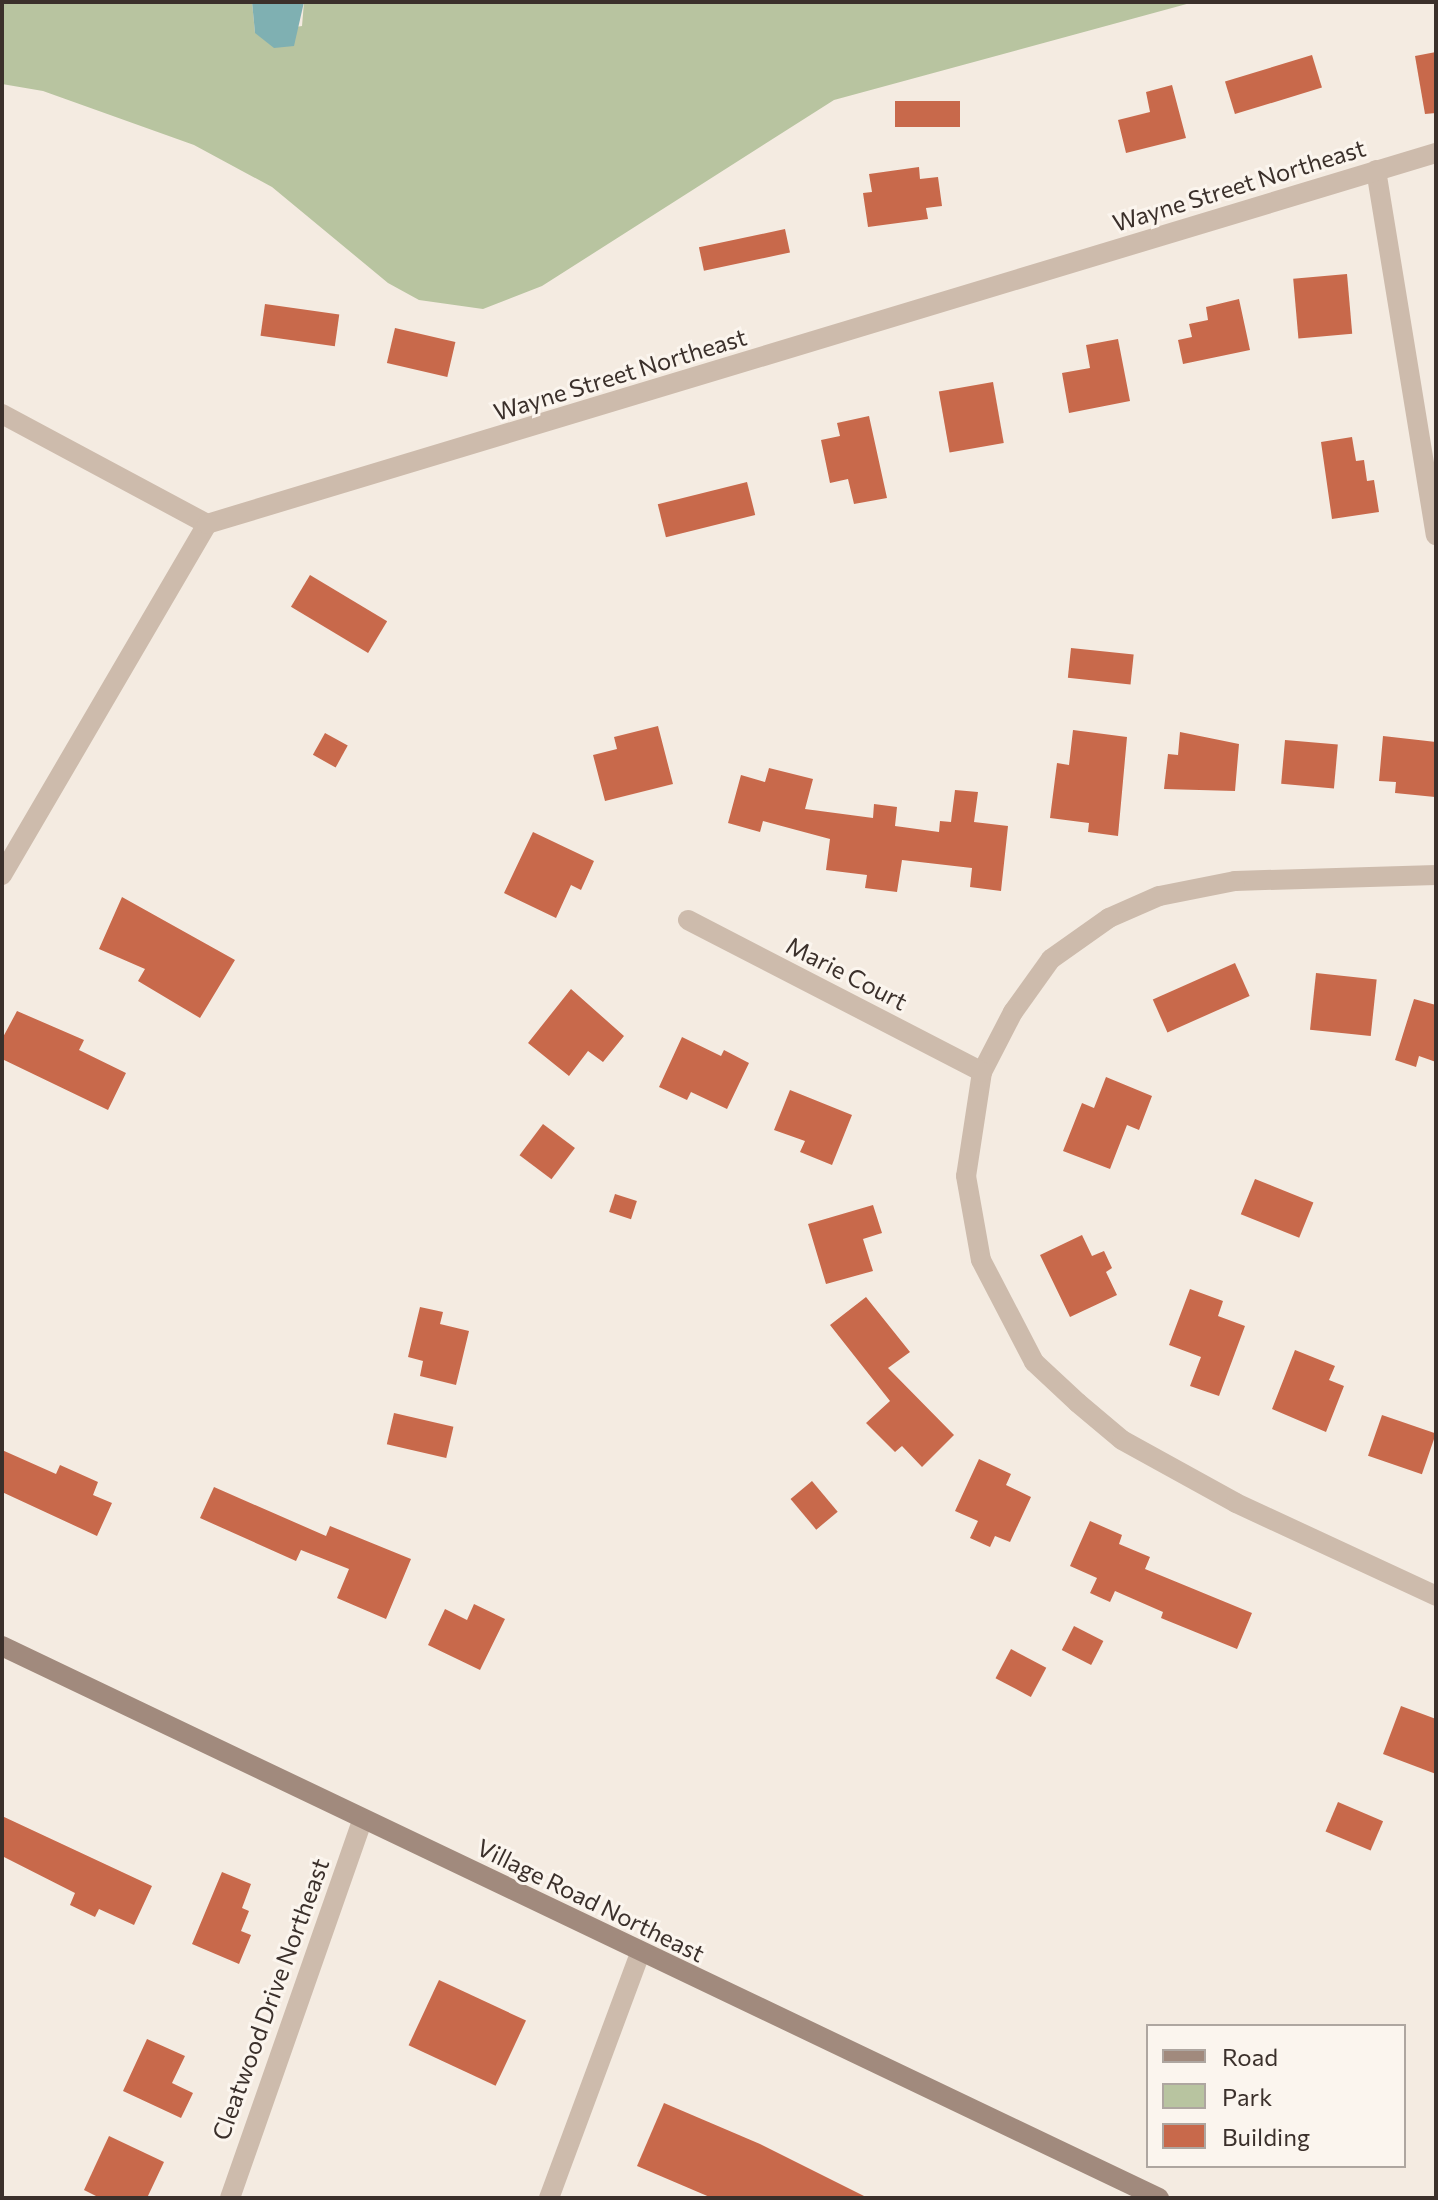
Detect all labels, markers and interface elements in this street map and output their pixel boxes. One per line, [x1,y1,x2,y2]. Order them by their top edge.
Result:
street label: Wayne Street Northeast [1109,133,1369,237]
street label: Wayne Street Northeast [490,322,750,426]
street label: Marie Court [782,930,912,1016]
street label: Village Road Northeast [473,1832,709,1968]
street label: Cleatwood Drive Northeast [206,1854,334,2144]
legend [1146,2024,1406,2168]
text: Road [1222,2042,1278,2071]
text: Park [1222,2082,1272,2111]
text: Building [1222,2122,1310,2151]

